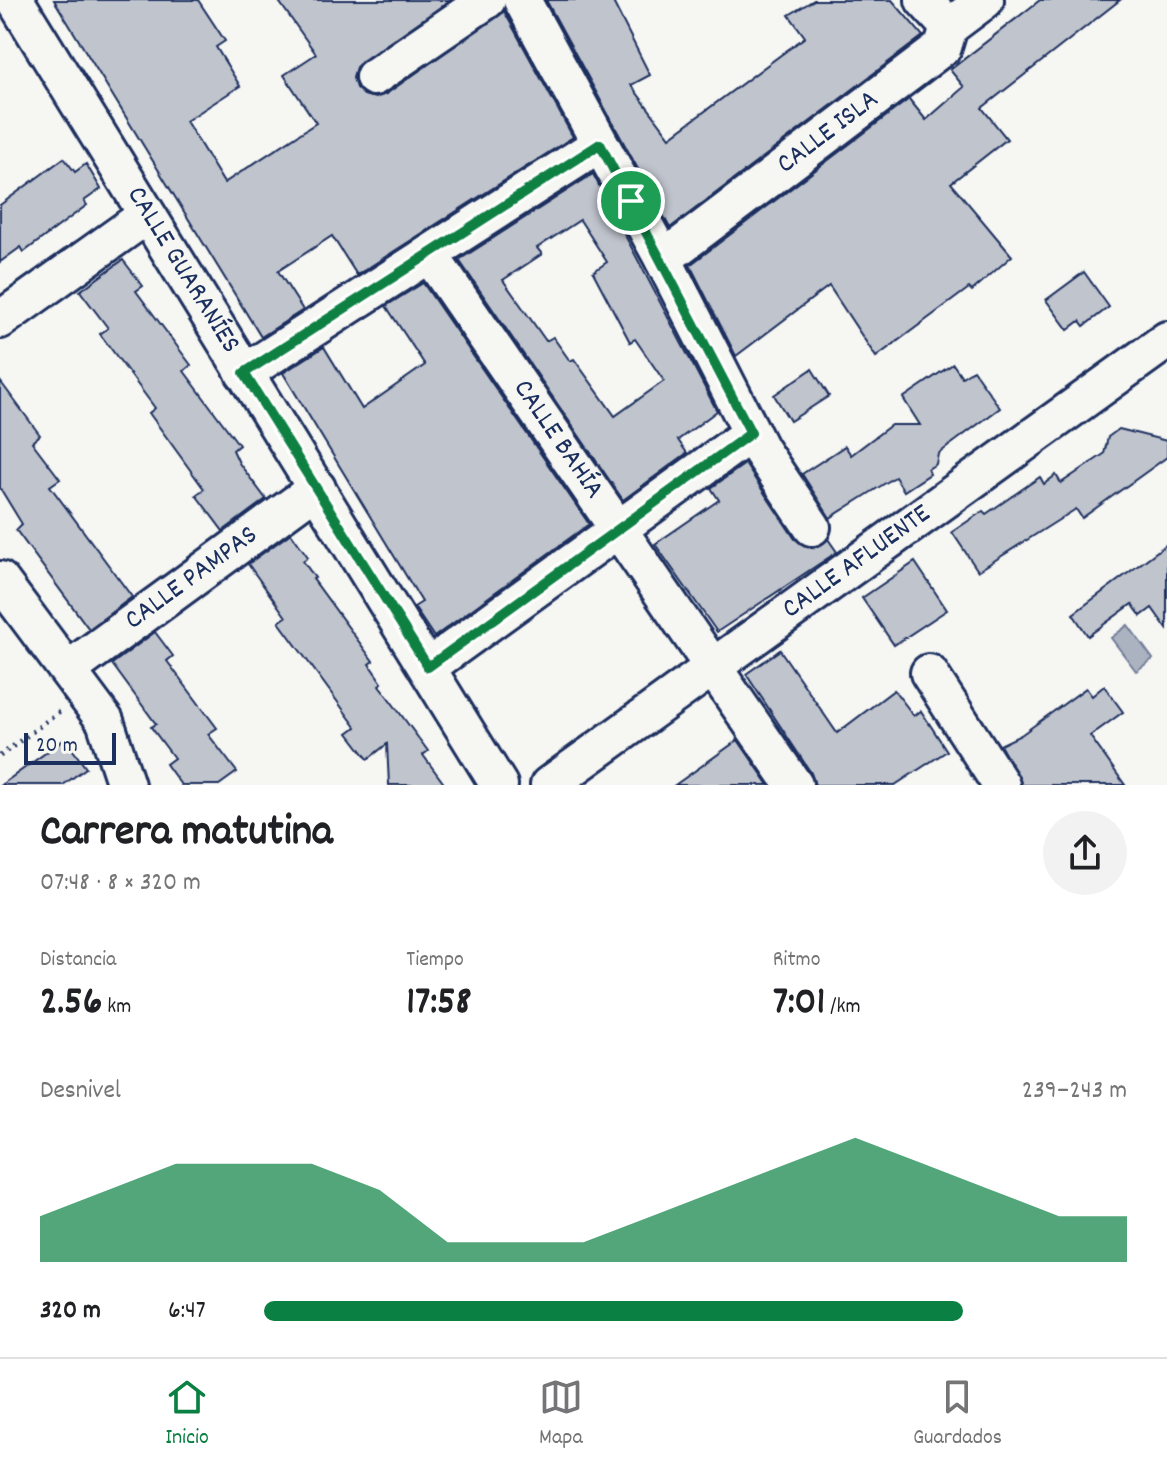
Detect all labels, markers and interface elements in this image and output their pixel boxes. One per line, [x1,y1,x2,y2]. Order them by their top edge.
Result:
street label: CALLE ISLA [769,82,888,185]
pin [597,167,665,235]
street label: CALLE GUARANÍES [115,179,249,362]
icon: arrive [609,179,653,223]
street label: CALLE BAHÍA [502,372,612,508]
street label: CALLE AFLUENTE [775,496,940,630]
street label: CALLE PAMPAS [118,517,267,641]
scale bar [24,729,116,765]
text: 20 m [36,731,78,762]
text: Carrera matutina [40,803,333,866]
button: share [1043,811,1127,895]
text: 07:48 · 8 × 320 m [40,865,201,902]
text: Distancia [40,945,116,976]
text: Tiempo [406,945,464,976]
text: Ritmo [773,945,820,976]
text: 2.56 [40,976,102,1033]
text: 17:58 [406,976,472,1033]
text: 7:01 [773,976,825,1033]
text: km [102,992,131,1023]
text: /km [825,992,861,1023]
text: Desnivel [40,1073,121,1110]
text: 239–243 m [1022,1073,1127,1110]
text: 320 m [40,1293,101,1330]
text: 6:47 [168,1293,206,1330]
tab: Inicio [165,1375,209,1454]
tab: Mapa [539,1375,583,1454]
tab: Guardados [913,1375,1002,1454]

